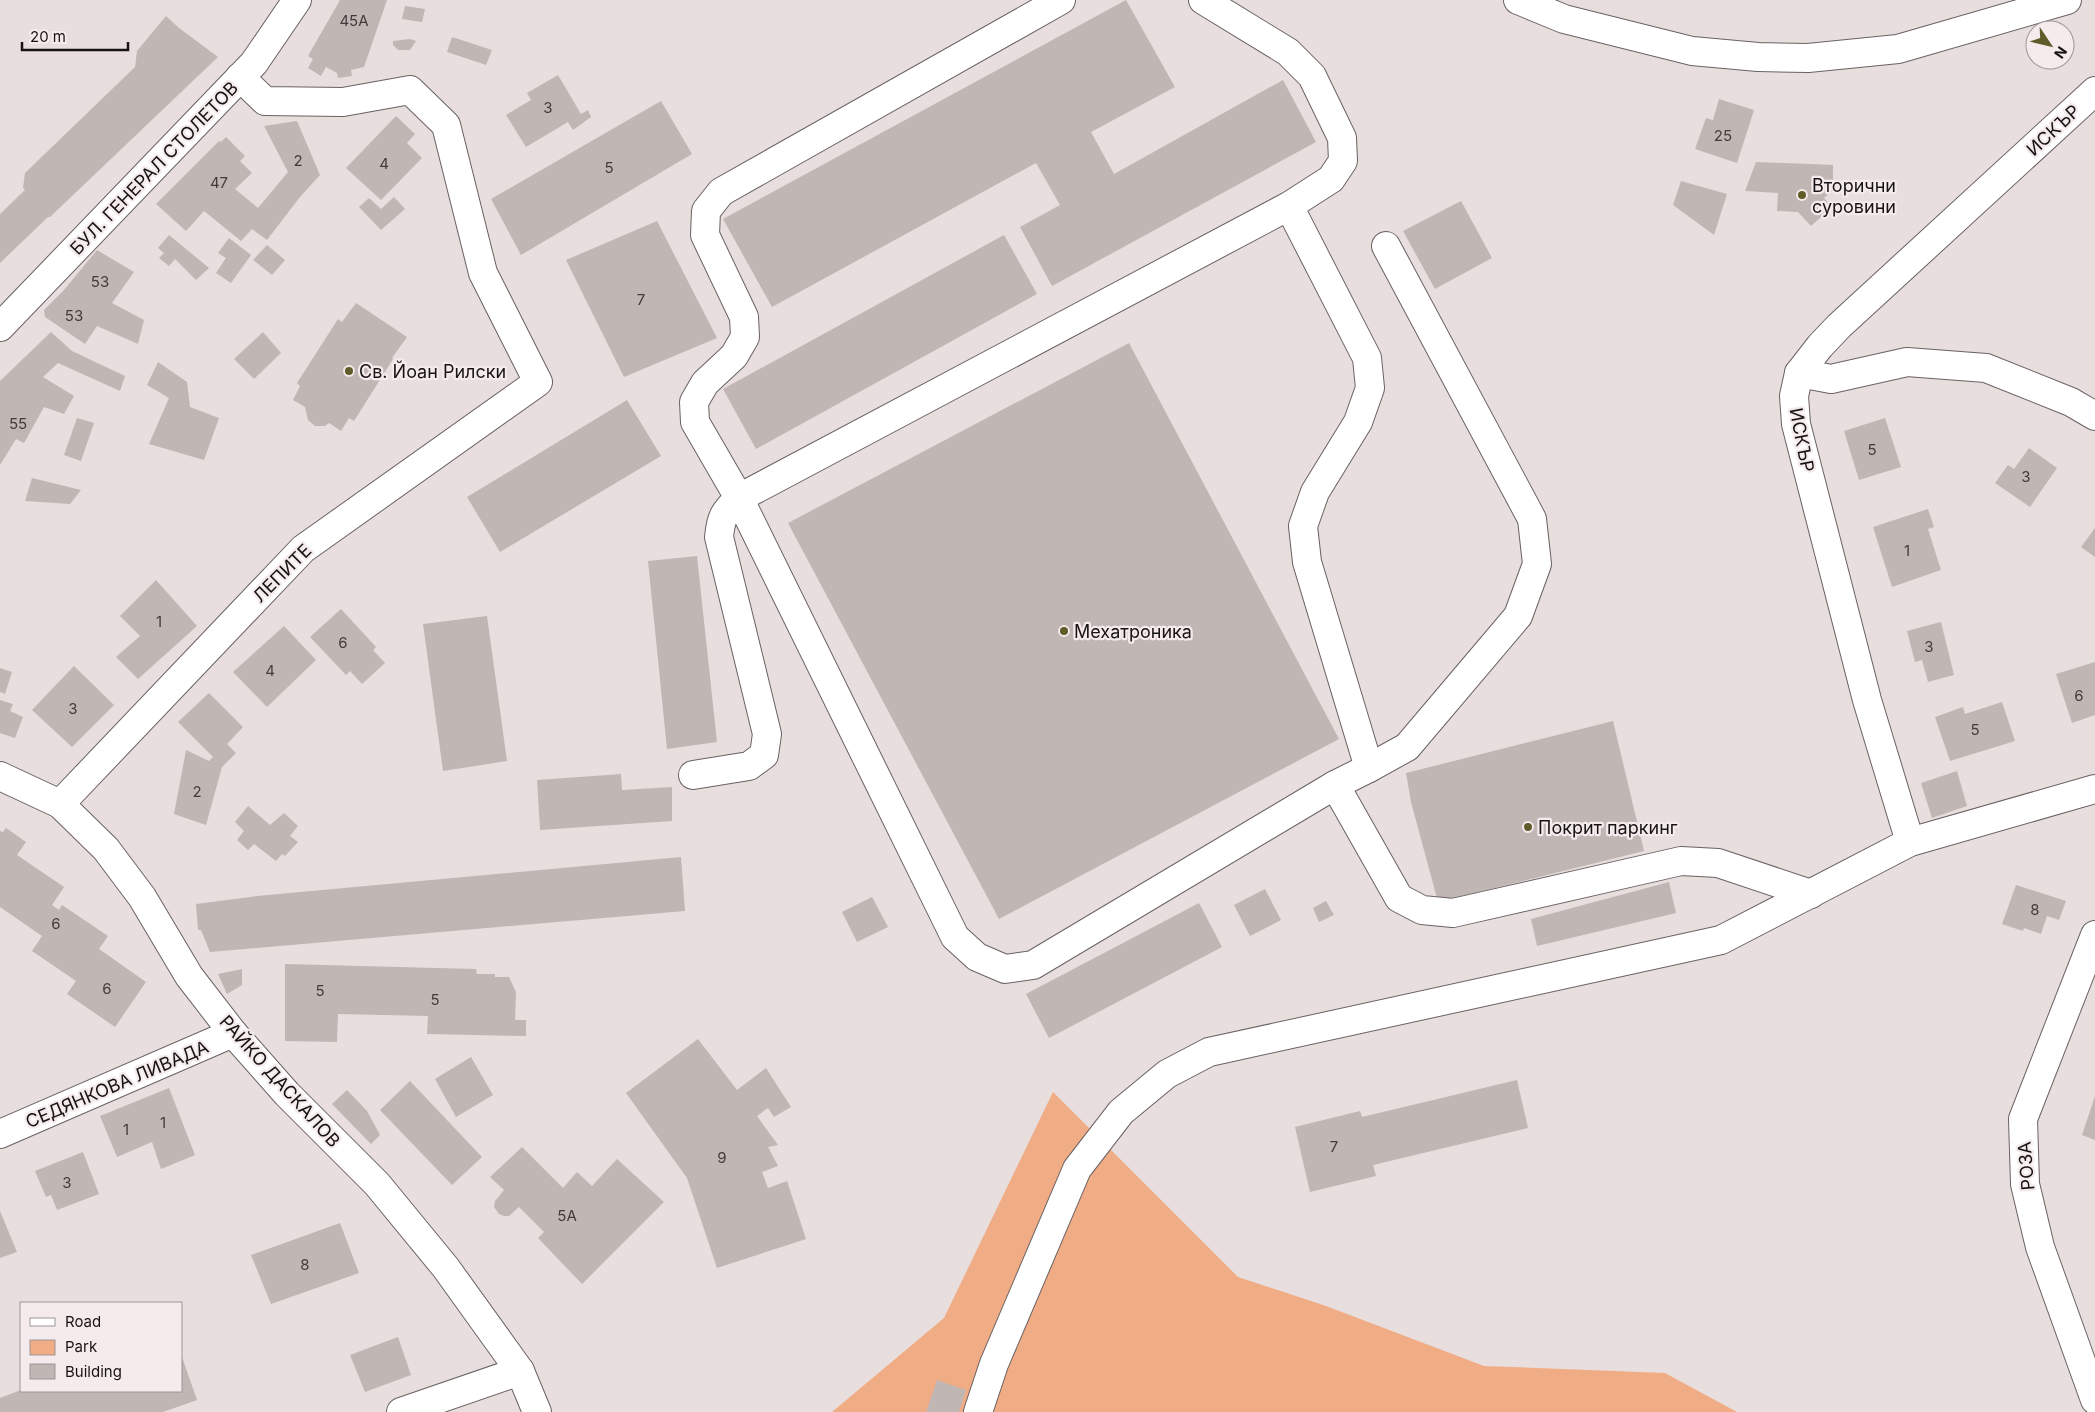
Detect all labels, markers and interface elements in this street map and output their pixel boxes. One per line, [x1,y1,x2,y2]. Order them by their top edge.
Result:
house number: 45А [339,11,369,30]
scale bar [22,20,129,52]
north arrow [2025,20,2075,70]
text: 20 m [30,27,66,46]
text: N [2051,43,2071,62]
street label: БУЛ. ГЕНЕРАЛ СТОЛЕТОВ [66,77,242,259]
house number: 3 [543,98,553,117]
street label: ИСКЪР [2022,100,2084,160]
house number: 25 [1714,126,1732,145]
house number: 2 [293,151,303,170]
house number: 4 [379,154,389,173]
house number: 5 [604,158,614,177]
house number: 47 [210,173,228,192]
place label: Вторични суровини [1812,175,1896,217]
marker: Вторични суровини [1796,189,1808,201]
house number: 53 [91,272,109,291]
house number: 7 [637,290,645,309]
house number: 53 [65,306,83,325]
place label: Св. Йоан Рилски [359,360,506,382]
marker: Св. Йоан Рилски [343,365,355,377]
street label: ИСКЪР [1785,406,1819,474]
house number: 55 [9,414,27,433]
house number: 5 [1867,440,1877,459]
house number: 3 [2021,467,2031,486]
street label: ЛЕПИТЕ [249,540,315,606]
house number: 1 [1904,541,1910,560]
house number: 1 [156,612,162,631]
place label: Мехатроника [1074,621,1192,642]
marker: Мехатроника [1058,625,1070,637]
house number: 6 [338,633,348,652]
house number: 3 [1924,637,1934,656]
house number: 4 [265,661,275,680]
house number: 6 [2074,686,2084,705]
house number: 3 [68,699,78,718]
house number: 5 [1970,720,1980,739]
house number: 2 [192,782,202,801]
place label: Покрит паркинг [1538,817,1678,838]
marker: Покрит паркинг [1522,821,1534,833]
house number: 8 [2030,900,2040,919]
house number: 6 [51,914,61,933]
house number: 6 [102,979,112,998]
house number: 5 [315,981,325,1000]
house number: 5 [430,990,440,1009]
street label: РАЙКО ДАСКАЛОВ [215,1010,345,1151]
street label: СЕДЯНКОВА ЛИВАДА [22,1036,212,1132]
house number: 1 [160,1113,166,1132]
house number: 1 [123,1120,129,1139]
house number: 7 [1330,1137,1338,1156]
street label: РОЗА [2013,1141,2039,1191]
house number: 9 [717,1148,727,1167]
house number: 3 [62,1173,72,1192]
house number: 5А [557,1206,577,1225]
house number: 8 [300,1255,310,1274]
legend [20,1302,182,1392]
text: Road [65,1312,101,1331]
text: Park [65,1337,98,1356]
text: Building [65,1362,122,1381]

